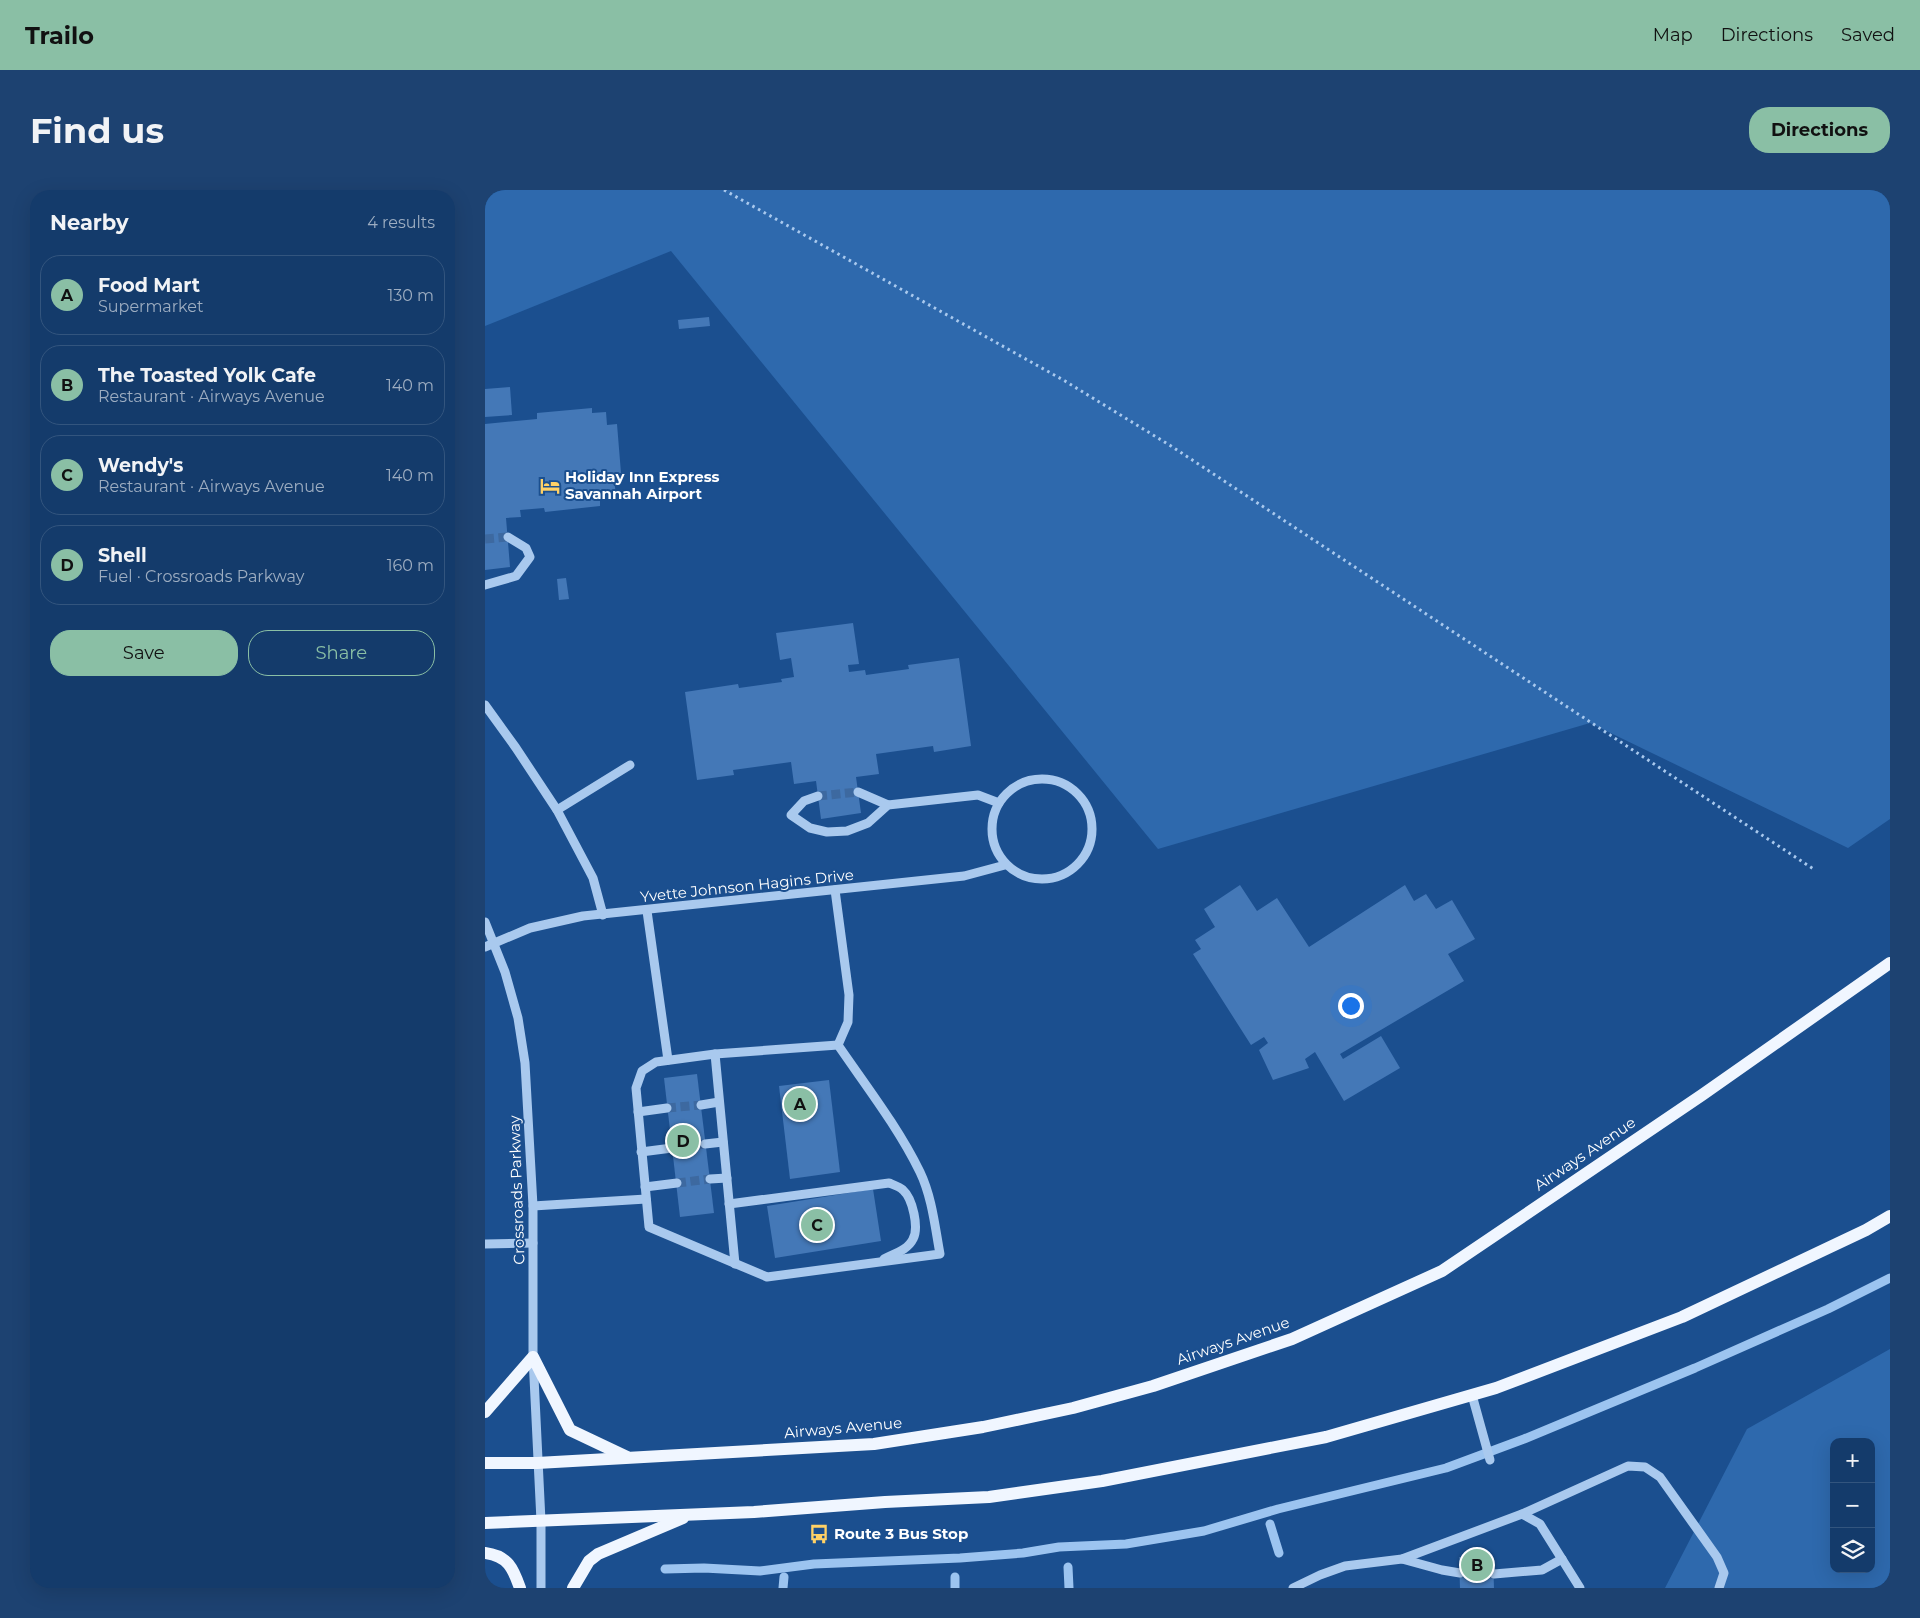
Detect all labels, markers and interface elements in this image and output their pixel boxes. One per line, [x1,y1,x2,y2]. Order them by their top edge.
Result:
text: Trailo [25,21,94,50]
text: Map [1653,24,1693,46]
text: Directions [1721,24,1813,46]
text: Saved [1841,24,1895,46]
button: Directions [1749,107,1890,153]
text: Find us [30,109,164,152]
text: Nearby [50,210,129,235]
text: 4 results [367,213,435,232]
text: Food Mart [98,274,200,297]
text: A [61,286,73,305]
text: 130 m [387,286,434,305]
text: Supermarket [98,297,204,316]
text: The Toasted Yolk Cafe [98,364,316,387]
text: B [61,376,73,395]
text: 140 m [386,376,434,395]
text: Restaurant · Airways Avenue [98,387,325,406]
text: Wendy's [98,454,183,477]
text: C [61,466,73,485]
text: 140 m [386,466,434,485]
place label: Holiday Inn Express Savannah Airport [565,467,720,503]
hotel icon: Holiday Inn Express Savannah Airport [539,475,561,497]
text: Restaurant · Airways Avenue [98,477,325,496]
text: Shell [98,544,147,567]
text: D [60,556,74,575]
text: 160 m [387,556,434,575]
text: Fuel · Crossroads Parkway [98,567,304,586]
button: Save [50,630,238,676]
button: Share [248,630,435,676]
street label: Yvette Johnson Hagins Drive [639,865,855,906]
your location [1338,993,1364,1019]
pin: A [784,1085,816,1123]
street label: Airways Avenue [1530,1113,1639,1195]
street label: Crossroads Parkway [504,1114,529,1265]
pin: D [667,1122,699,1160]
pin: C [801,1206,833,1244]
street label: Airways Avenue [1174,1312,1292,1369]
street label: Airways Avenue [783,1413,903,1442]
map controls [1830,1438,1875,1573]
button: + [1830,1438,1875,1483]
button: − [1830,1483,1875,1528]
bus stop icon: Route 3 Bus Stop [808,1523,830,1545]
place label: Route 3 Bus Stop [834,1524,968,1543]
button: layers [1830,1528,1875,1573]
pin: B [1461,1546,1493,1584]

